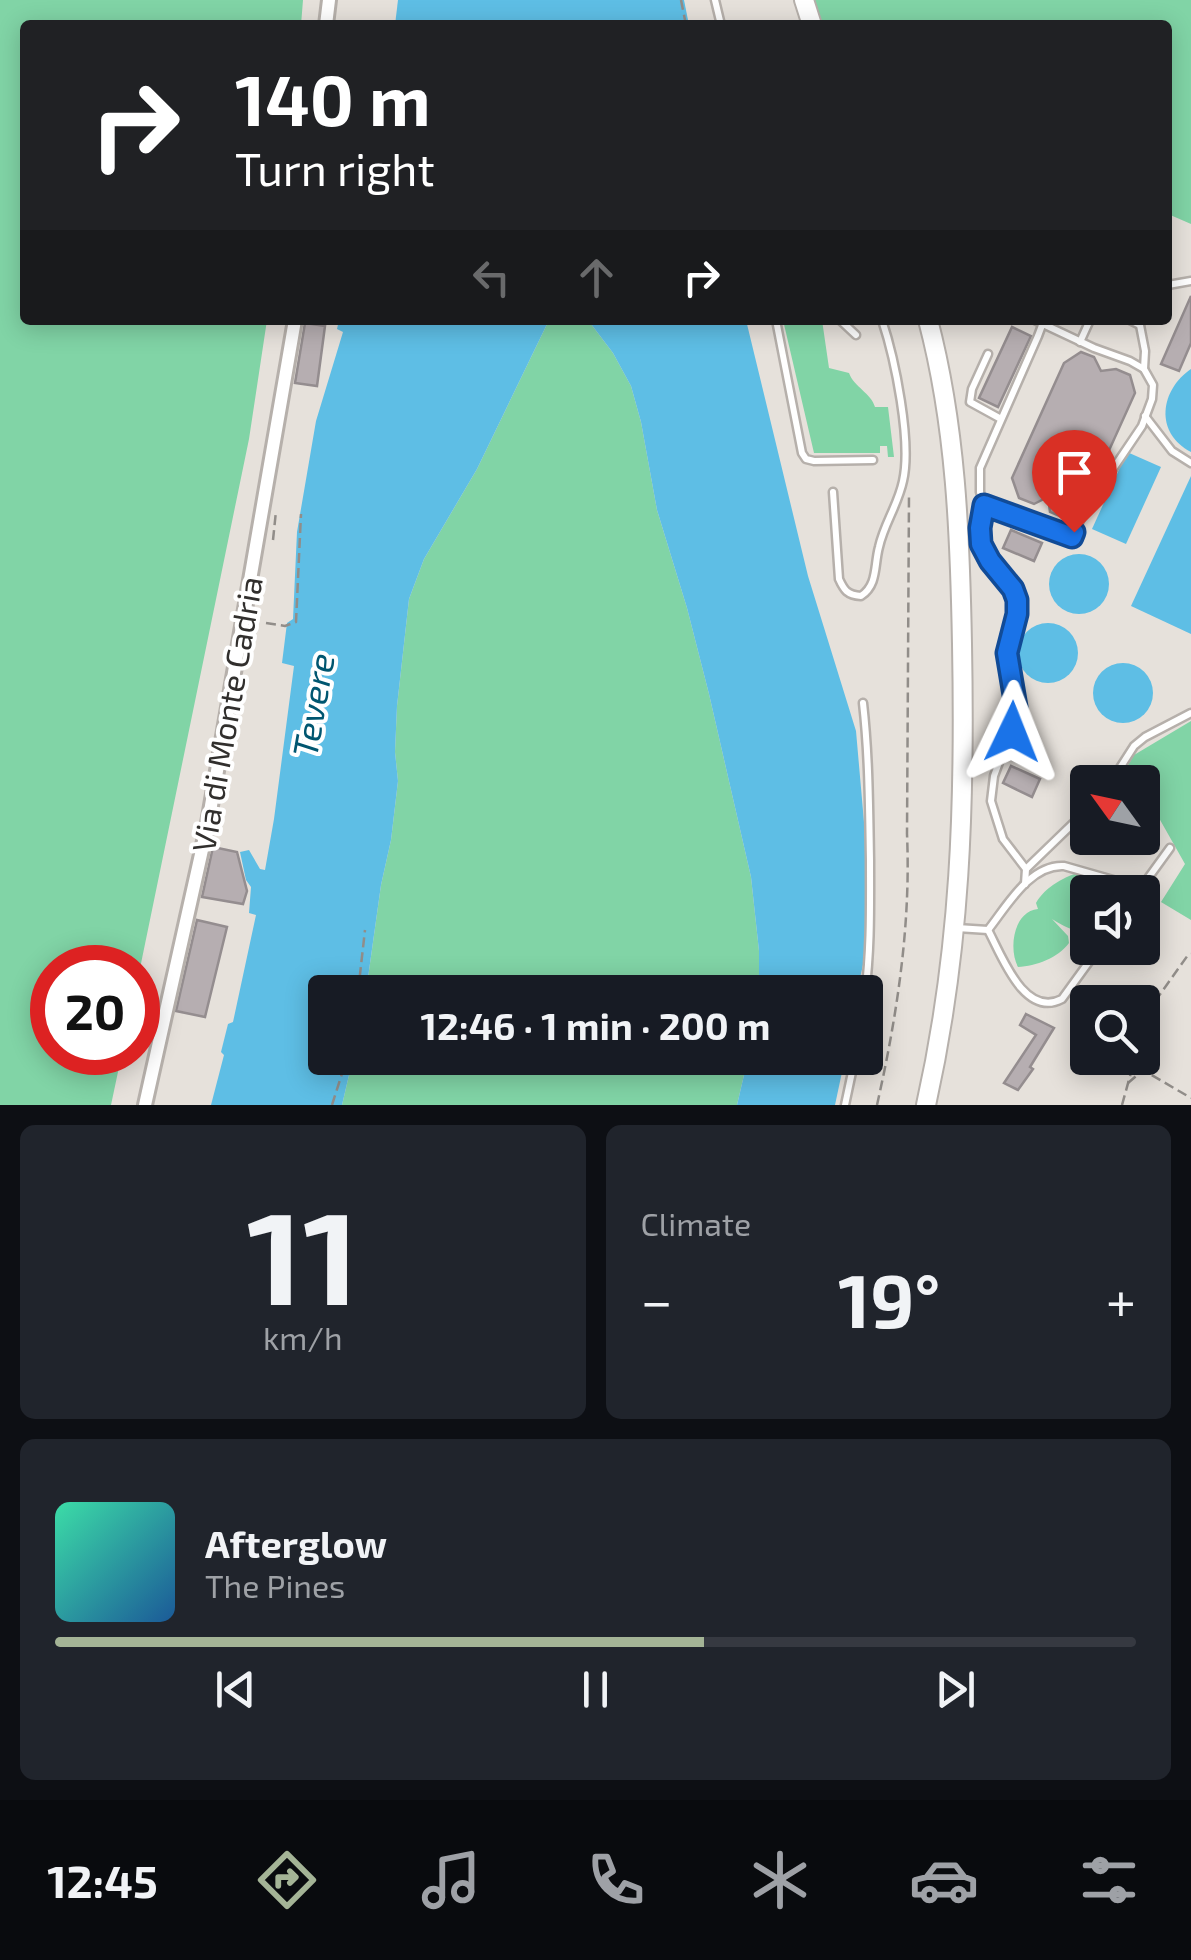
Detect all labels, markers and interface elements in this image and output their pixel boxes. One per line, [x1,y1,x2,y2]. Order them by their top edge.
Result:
text: 140 m [235,56,431,140]
icon: right [70,60,200,190]
text: Turn right [235,141,435,195]
icon: left [464,250,519,305]
icon: ahead [569,250,624,305]
icon: right [674,250,729,305]
pin [1032,430,1117,533]
icon: arrive [1047,445,1102,500]
street label: Via di Monte Cadria [183,573,269,855]
water label: Tevere [282,650,342,760]
position arrow [960,680,1064,784]
north arrow [1070,765,1160,855]
map controls [1070,765,1160,1075]
button: sound [1070,875,1160,965]
speed limit sign: 20 [30,945,160,1075]
button: search [1070,985,1160,1075]
text: 12:46 · 1 min · 200 m [421,1002,770,1048]
text: 11 [247,1175,359,1331]
text: Climate [641,1204,751,1242]
text: 19° [838,1253,940,1343]
text: − [641,1266,673,1332]
text: + [1106,1266,1136,1332]
text: km/h [263,1318,342,1356]
text: Afterglow [205,1520,387,1566]
text: The Pines [205,1566,345,1604]
icon: previous [208,1662,263,1717]
icon: pause [568,1662,623,1717]
icon: next [928,1662,983,1717]
icon: directions [252,1845,322,1915]
icon: music [416,1845,486,1915]
icon: phone [581,1845,651,1915]
icon: climate [745,1845,815,1915]
icon: car [909,1845,979,1915]
icon: filters [1074,1845,1144,1915]
text: 12:45 [47,1853,158,1907]

